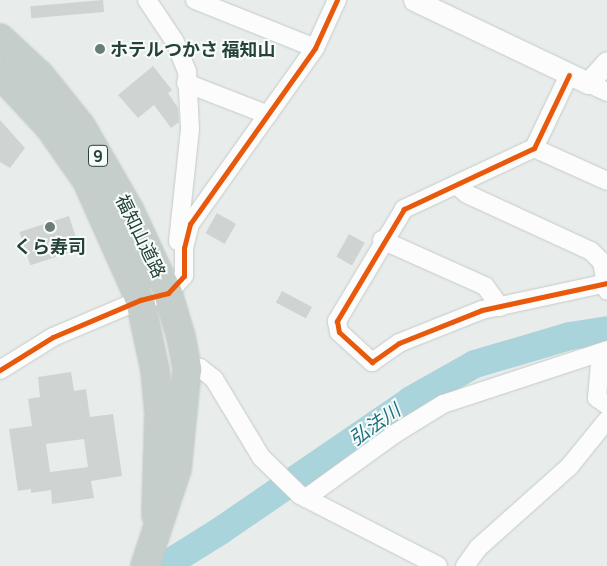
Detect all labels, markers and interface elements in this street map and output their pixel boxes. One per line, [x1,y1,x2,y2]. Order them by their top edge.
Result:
place label: ホテルつかさ 福知山 [110,38,276,60]
marker: ホテルつかさ 福知山 [94,43,106,55]
road number: 9 [88,142,108,170]
street label: 福知山道路 [112,191,170,281]
marker: くら寿司 [44,221,56,233]
place label: くら寿司 [14,235,86,257]
water label: 弘法川 [345,399,405,451]

